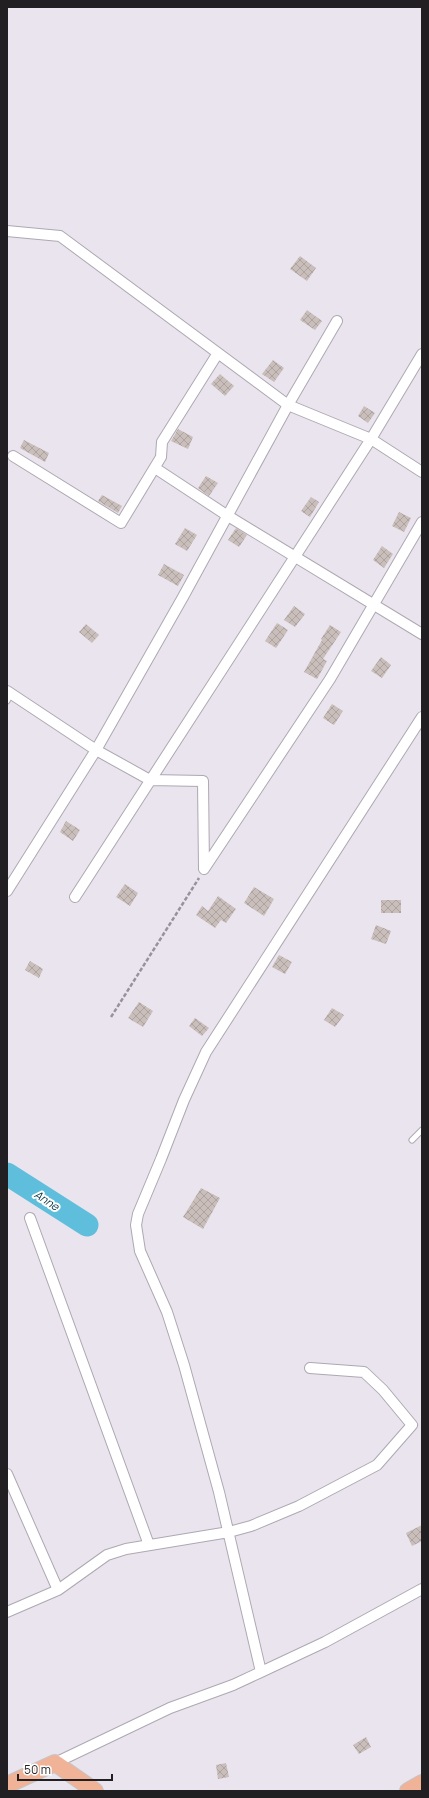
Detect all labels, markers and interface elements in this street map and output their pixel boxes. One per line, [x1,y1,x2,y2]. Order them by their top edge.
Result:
water label: Anne [32,1187,63,1214]
scale bar [18,1756,112,1782]
text: 50 m [24,1761,51,1778]

